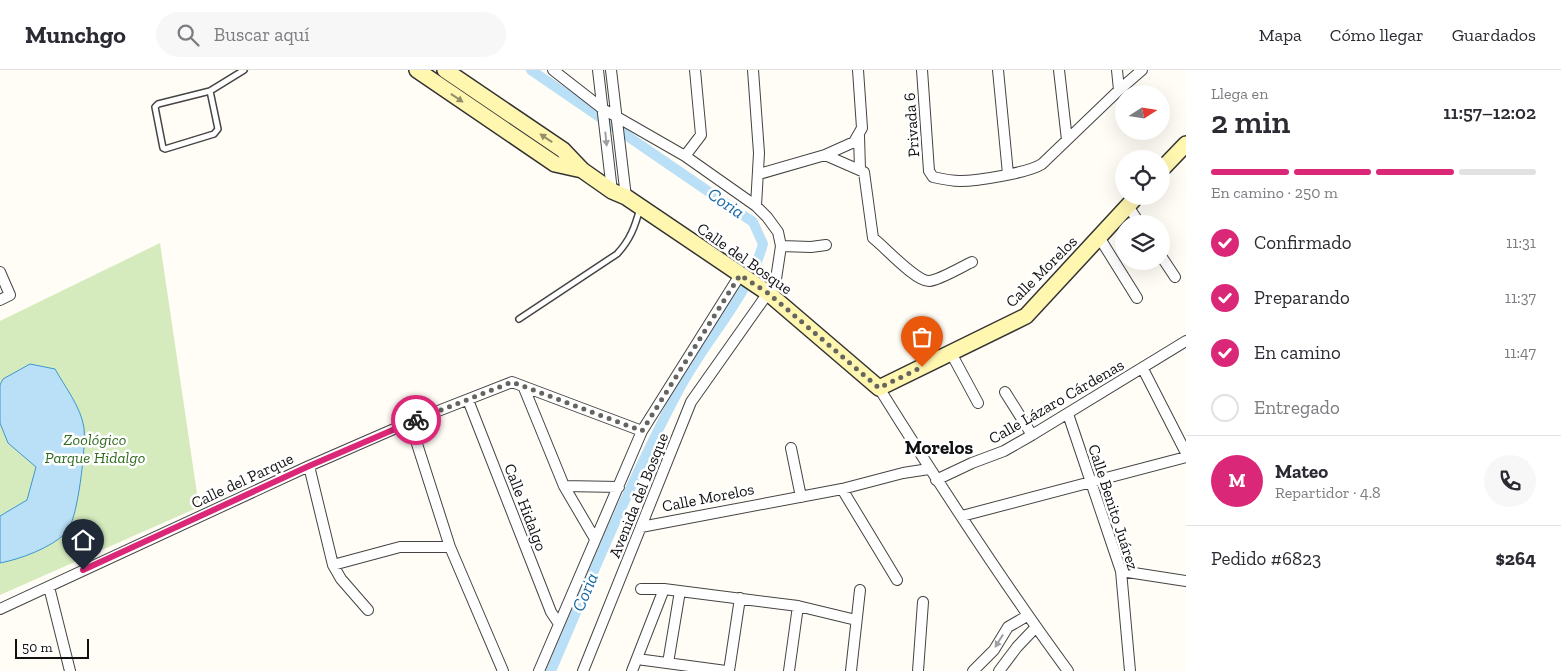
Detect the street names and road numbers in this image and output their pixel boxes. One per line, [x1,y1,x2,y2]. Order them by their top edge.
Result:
street label: Privada 6 [900,92,923,158]
street label: Calle del Bosque [693,219,796,298]
street label: Calle Morelos [1002,232,1081,311]
street label: Calle Lázaro Cárdenas [985,355,1127,448]
street label: Avenida del Bosque [605,430,672,560]
street label: Calle Benito Juárez [1084,442,1143,573]
street label: Calle del Parque [188,448,296,512]
street label: Calle Hidalgo [500,461,551,554]
street label: Calle Morelos [660,479,756,516]

